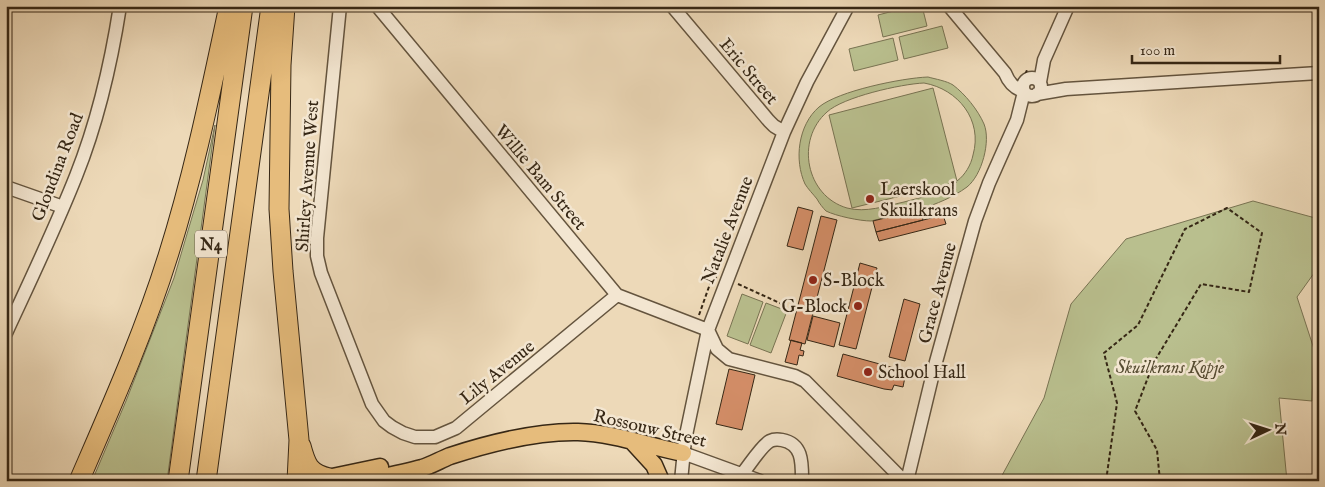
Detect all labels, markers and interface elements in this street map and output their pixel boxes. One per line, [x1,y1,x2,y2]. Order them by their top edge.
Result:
scale bar [1132,32,1280,64]
street label: Eric Street [713,34,782,110]
text: 100 m [1140,41,1176,60]
street label: Shirley Avenue West [292,99,325,253]
street label: Gloudina Road [27,110,90,225]
street label: Willie Bam Street [489,120,591,236]
street label: Natalie Avenue [697,173,760,288]
place label: Laerskool Skuilkrans [880,179,958,223]
marker: Laerskool Skuilkrans [864,193,876,205]
road number: N4 [195,230,227,258]
street label: Grace Avenue [914,240,963,346]
place label: S-Block [823,270,885,293]
marker: S-Block [807,274,819,286]
place label: G-Block [782,296,848,319]
marker: G-Block [852,300,864,312]
street label: Lily Avenue [456,336,540,410]
park label: Skuilkrans Kopje [1116,357,1224,380]
place label: School Hall [878,362,966,385]
marker: School Hall [862,366,874,378]
north arrow [1242,404,1292,454]
street label: Rossouw Street [591,405,708,454]
text: N [1271,421,1289,436]

